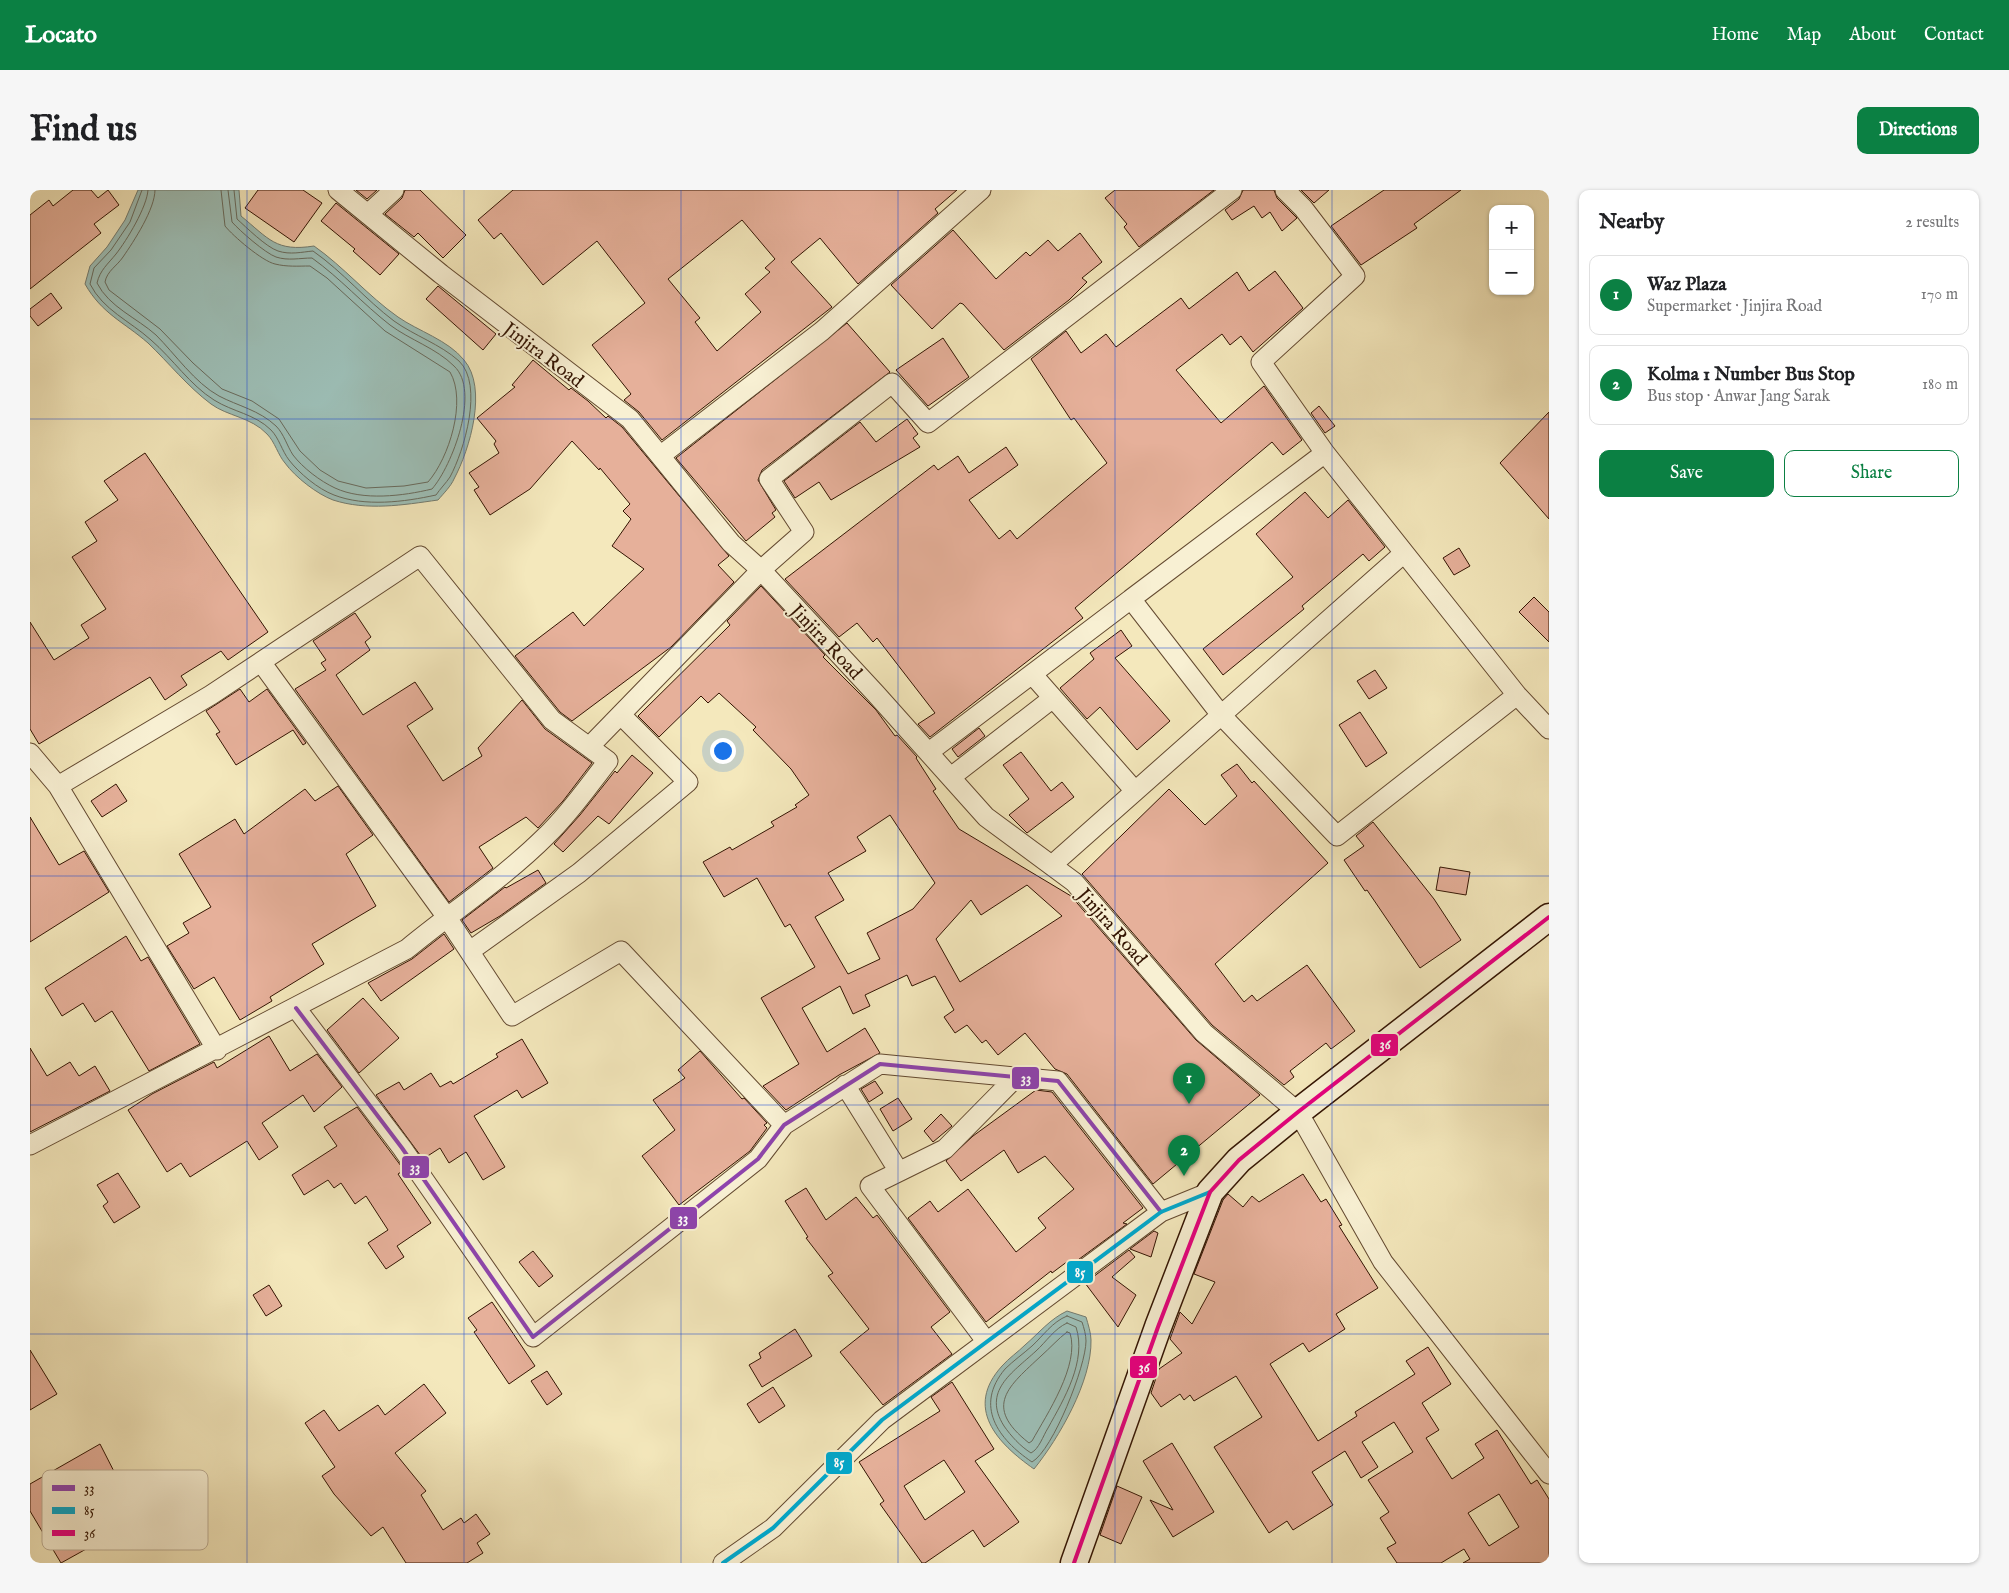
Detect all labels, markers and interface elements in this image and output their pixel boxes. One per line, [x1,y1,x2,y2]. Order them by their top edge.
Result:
text: Locato [25,20,97,51]
text: Home [1712,24,1759,47]
text: Map [1787,24,1821,47]
text: About [1849,24,1896,47]
text: Contact [1924,24,1984,47]
button: Directions [1857,107,1979,154]
text: Find us [30,108,137,153]
map controls [1489,205,1534,295]
button: + [1489,205,1534,250]
text: Nearby [1599,209,1664,236]
text: 2 results [1905,213,1959,233]
button: − [1489,250,1534,295]
text: Waz Plaza [1647,273,1727,297]
text: 1 [1613,285,1619,305]
text: 170 m [1921,285,1958,305]
text: Supermarket · Jinjira Road [1647,297,1822,317]
street label: Jinjira Road [496,316,588,394]
text: Kolma 1 Number Bus Stop [1647,363,1855,387]
text: 2 [1612,375,1620,395]
text: 180 m [1922,375,1958,395]
text: Bus stop · Anwar Jang Sarak [1647,387,1830,407]
button: Save [1599,450,1774,497]
button: Share [1784,450,1959,497]
street label: Jinjira Road [783,598,867,686]
your location [710,738,736,764]
street label: Jinjira Road [1070,882,1152,972]
line badge: 36 [1370,1033,1399,1057]
text: 36 [1379,1036,1392,1054]
pin: 1 [1173,1063,1205,1104]
line badge: 33 [1011,1066,1040,1090]
text: 33 [1021,1070,1031,1088]
pin: 2 [1168,1135,1200,1176]
line badge: 33 [401,1155,430,1179]
text: 33 [410,1159,420,1177]
line badge: 33 [669,1206,698,1230]
text: 33 [678,1210,688,1228]
line badge: 85 [1066,1260,1094,1284]
text: 85 [1075,1264,1085,1282]
line badge: 36 [1129,1355,1158,1379]
text: 36 [1138,1359,1151,1377]
line badge: 85 [825,1451,853,1475]
text: 85 [834,1454,844,1472]
legend [42,1470,208,1550]
text: 33 [84,1480,94,1498]
text: 85 [84,1502,95,1520]
text: 36 [84,1525,96,1543]

